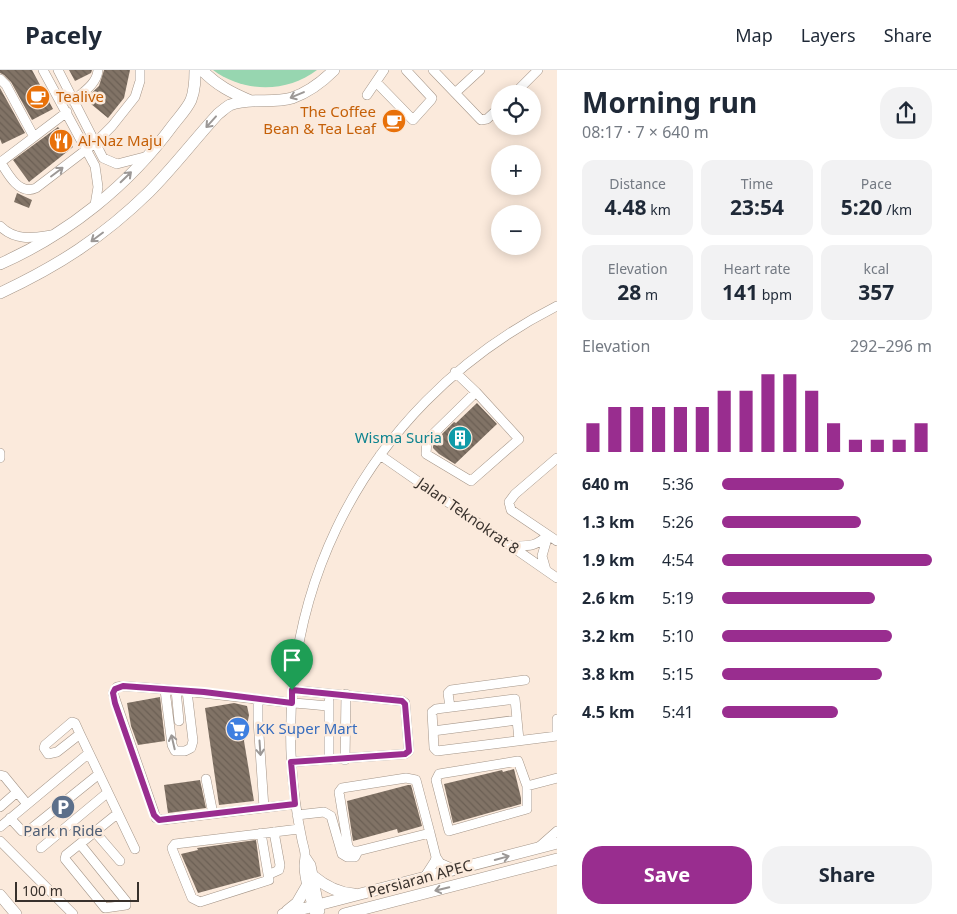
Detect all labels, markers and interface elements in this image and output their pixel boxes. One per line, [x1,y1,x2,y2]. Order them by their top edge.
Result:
text: Pacely [25,18,102,51]
text: Map [735,23,773,47]
text: Layers [801,23,856,47]
text: Share [884,23,932,47]
text: Morning run [582,83,757,121]
cafe icon: Tealive [25,84,51,110]
map controls [491,85,541,255]
button: locate [491,85,541,135]
place label: Tealive [56,86,104,106]
button: share [880,87,932,139]
one-way arrow [290,91,305,100]
place label: The Coffee Bean & Tea Leaf [263,101,377,138]
cafe icon: The Coffee Bean & Tea Leaf [381,108,407,134]
one-way arrow [205,115,217,128]
text: 08:17 · 7 × 640 m [582,121,709,143]
restaurant icon: Al-Naz Maju [48,128,74,154]
place label: Al-Naz Maju [78,130,162,150]
button: + [491,145,541,195]
one-way arrow [50,167,64,177]
one-way arrow [120,171,132,184]
text: Distance [609,174,666,193]
text: Time [741,174,773,193]
text: Pace [861,174,892,193]
text: 4.48 [605,193,647,221]
text: 23:54 [730,193,784,221]
text: 5:20 [841,193,883,221]
text: km [647,200,671,219]
text: /km [883,200,912,219]
button: − [491,205,541,255]
one-way arrow [90,232,104,242]
text: Elevation [608,259,668,278]
text: Heart rate [724,259,790,278]
text: kcal [863,259,889,278]
text: 28 [617,278,641,306]
text: 141 [722,278,758,306]
text: 357 [858,278,894,306]
text: m [641,285,658,304]
text: bpm [758,285,792,304]
text: Elevation [582,335,650,357]
text: 292–296 m [850,335,932,357]
building icon: Wisma Suria [447,425,473,451]
place label: Wisma Suria [355,427,442,447]
street label: Jalan Teknokrat 8 [412,471,524,558]
text: 640 m [582,473,629,495]
text: 5:36 [662,473,694,495]
text: 1.3 km [582,511,634,533]
text: 5:26 [662,511,694,533]
text: 1.9 km [582,549,634,571]
text: 4:54 [662,549,694,571]
text: 2.6 km [582,587,634,609]
text: 5:19 [662,587,694,609]
text: 3.2 km [582,625,634,647]
text: 5:10 [662,625,694,647]
pin [271,639,313,690]
icon: arrive [278,646,306,674]
text: 3.8 km [582,663,634,685]
text: 5:15 [662,663,694,685]
text: 4.5 km [582,701,634,723]
text: 5:41 [662,701,694,723]
supermarket icon: KK Super Mart [225,716,251,742]
place label: KK Super Mart [256,718,358,738]
one-way arrow [168,734,177,750]
one-way arrow [255,740,264,756]
parking icon: Park n Ride [50,794,76,820]
place label: Park n Ride [23,820,103,840]
button: Save [582,846,752,904]
button: Share [762,846,932,904]
one-way arrow [493,853,509,862]
street label: Persiaran APEC [365,854,475,902]
scale bar [15,879,139,902]
text: 100 m [22,881,63,900]
one-way arrow [435,885,451,894]

